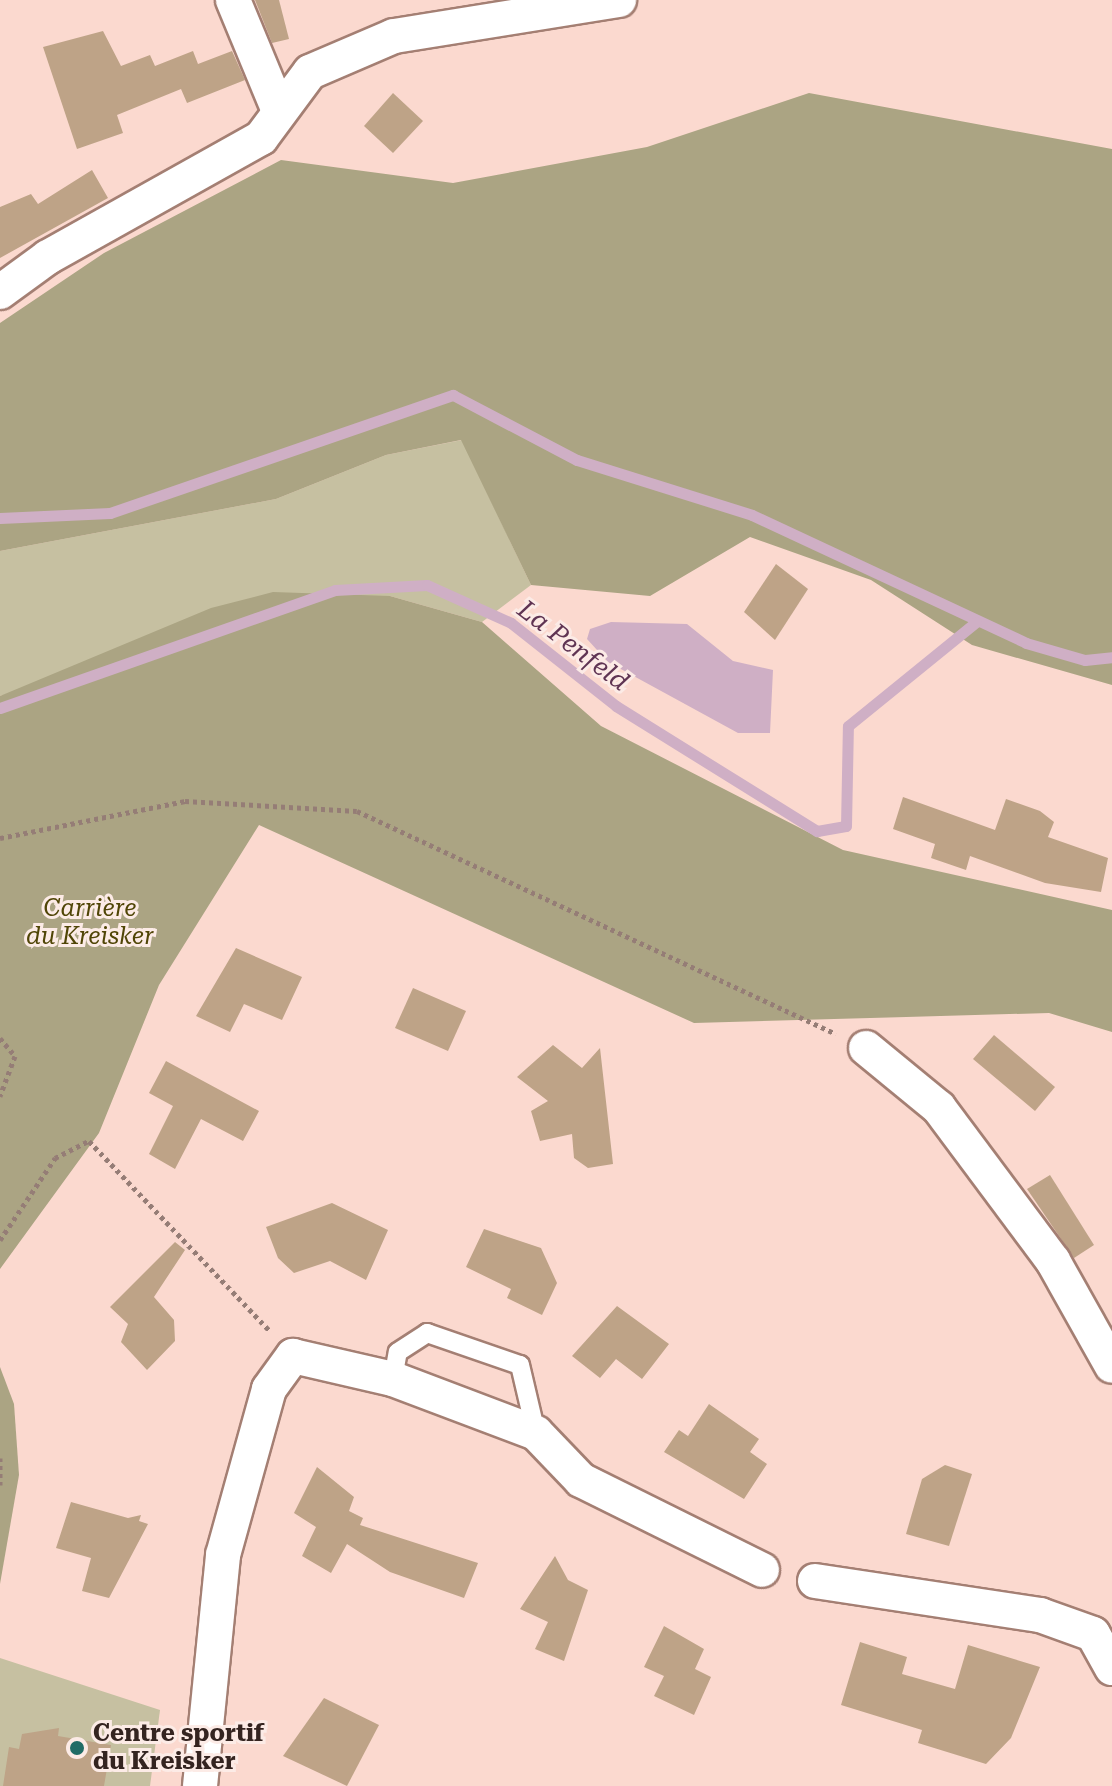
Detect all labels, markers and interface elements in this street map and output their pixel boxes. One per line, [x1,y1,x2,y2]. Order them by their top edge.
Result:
water label: La Penfeld [511,594,635,698]
park label: Carrière du Kreisker [26,895,154,951]
place label: Centre sportif du Kreisker [93,1720,264,1776]
marker: Centre sportif du Kreisker [68,1739,86,1757]

